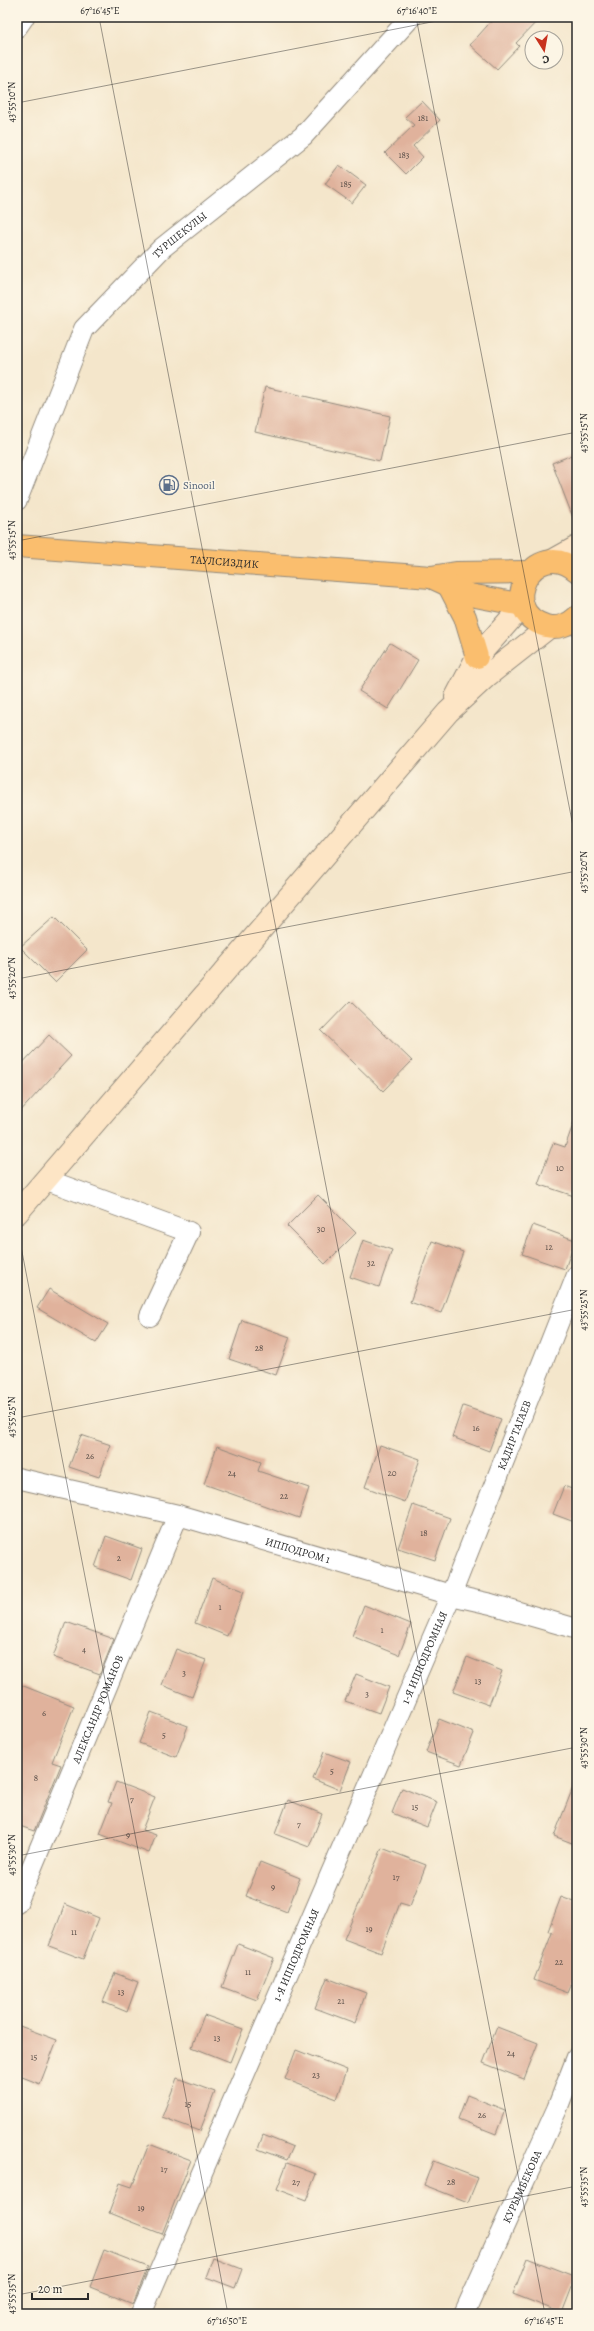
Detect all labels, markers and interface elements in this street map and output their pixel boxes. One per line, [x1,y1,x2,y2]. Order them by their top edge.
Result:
text: 67°16'45"E [80,4,120,17]
text: 67°16'40"E [397,4,437,17]
north arrow [524,30,564,70]
text: С [541,51,551,67]
text: 43°55'10"N [5,82,18,123]
house number: 181 [418,112,428,124]
house number: 183 [398,149,410,161]
house number: 185 [340,178,352,190]
street label: ТУРШЕКУЛЫ [149,208,210,262]
text: 43°55'15"N [577,413,590,453]
fuel station icon: Sinooil [158,474,180,496]
place label: Sinooil [183,478,215,493]
text: 43°55'15"N [5,520,18,560]
street label: ТАУЛСИЗДИК [190,552,259,572]
text: 43°55'20"N [577,851,590,893]
text: 43°55'20"N [5,957,18,999]
house number: 10 [556,1162,564,1174]
house number: 30 [317,1223,325,1235]
house number: 12 [545,1241,553,1253]
house number: 32 [367,1257,376,1269]
text: 43°55'25"N [577,1289,590,1331]
house number: 28 [255,1342,263,1354]
text: 43°55'25"N [5,1396,18,1438]
street label: КАДИР ТАГАЕВ [494,1398,535,1472]
house number: 16 [472,1422,480,1434]
house number: 26 [86,1450,94,1462]
house number: 24 [228,1467,236,1479]
house number: 20 [387,1467,397,1479]
house number: 22 [280,1490,289,1502]
house number: 18 [420,1527,428,1539]
street label: ИППОДРОМ 1 [263,1534,332,1567]
house number: 2 [117,1552,122,1564]
house number: 1 [218,1601,222,1613]
street label: 1-Я ИППОДРОМНАЯ [398,1609,451,1706]
house number: 1 [380,1624,384,1636]
house number: 4 [82,1643,86,1655]
street label: АЛЕКСАНДР РОМАНОВ [68,1653,127,1767]
house number: 3 [182,1667,186,1679]
house number: 13 [475,1675,482,1687]
house number: 3 [365,1688,369,1700]
house number: 6 [42,1707,46,1719]
text: 43°55'30"N [577,1727,590,1769]
house number: 5 [162,1729,166,1741]
house number: 5 [330,1765,334,1777]
house number: 8 [34,1772,38,1784]
house number: 7 [130,1793,134,1805]
house number: 15 [412,1801,419,1813]
house number: 7 [297,1818,301,1830]
house number: 9 [126,1829,130,1841]
text: 43°55'30"N [5,1834,18,1876]
house number: 17 [393,1871,400,1883]
house number: 9 [271,1881,275,1893]
street label: 1-Я ИППОДРОМНАЯ [270,1906,323,2004]
house number: 19 [365,1923,373,1935]
house number: 11 [71,1926,77,1938]
house number: 22 [555,1956,564,1968]
house number: 11 [245,1966,251,1978]
house number: 13 [118,1986,125,1998]
house number: 21 [337,1995,345,2007]
house number: 13 [214,2032,221,2044]
house number: 24 [507,2047,515,2059]
house number: 15 [31,2051,38,2063]
house number: 23 [312,2069,320,2081]
house number: 15 [185,2098,192,2110]
house number: 26 [478,2109,486,2121]
street label: КУРЫМБЕКОВА [499,2147,546,2226]
house number: 17 [161,2163,168,2175]
text: 43°55'35"N [577,2167,590,2207]
house number: 27 [292,2176,300,2188]
house number: 28 [447,2176,455,2188]
house number: 19 [137,2202,145,2214]
text: 43°55'35"N [5,2274,18,2314]
scale bar [32,2275,88,2301]
text: 20 m [38,2281,62,2297]
text: 67°16'50"E [207,2314,247,2327]
text: 67°16'45"E [524,2314,564,2327]

